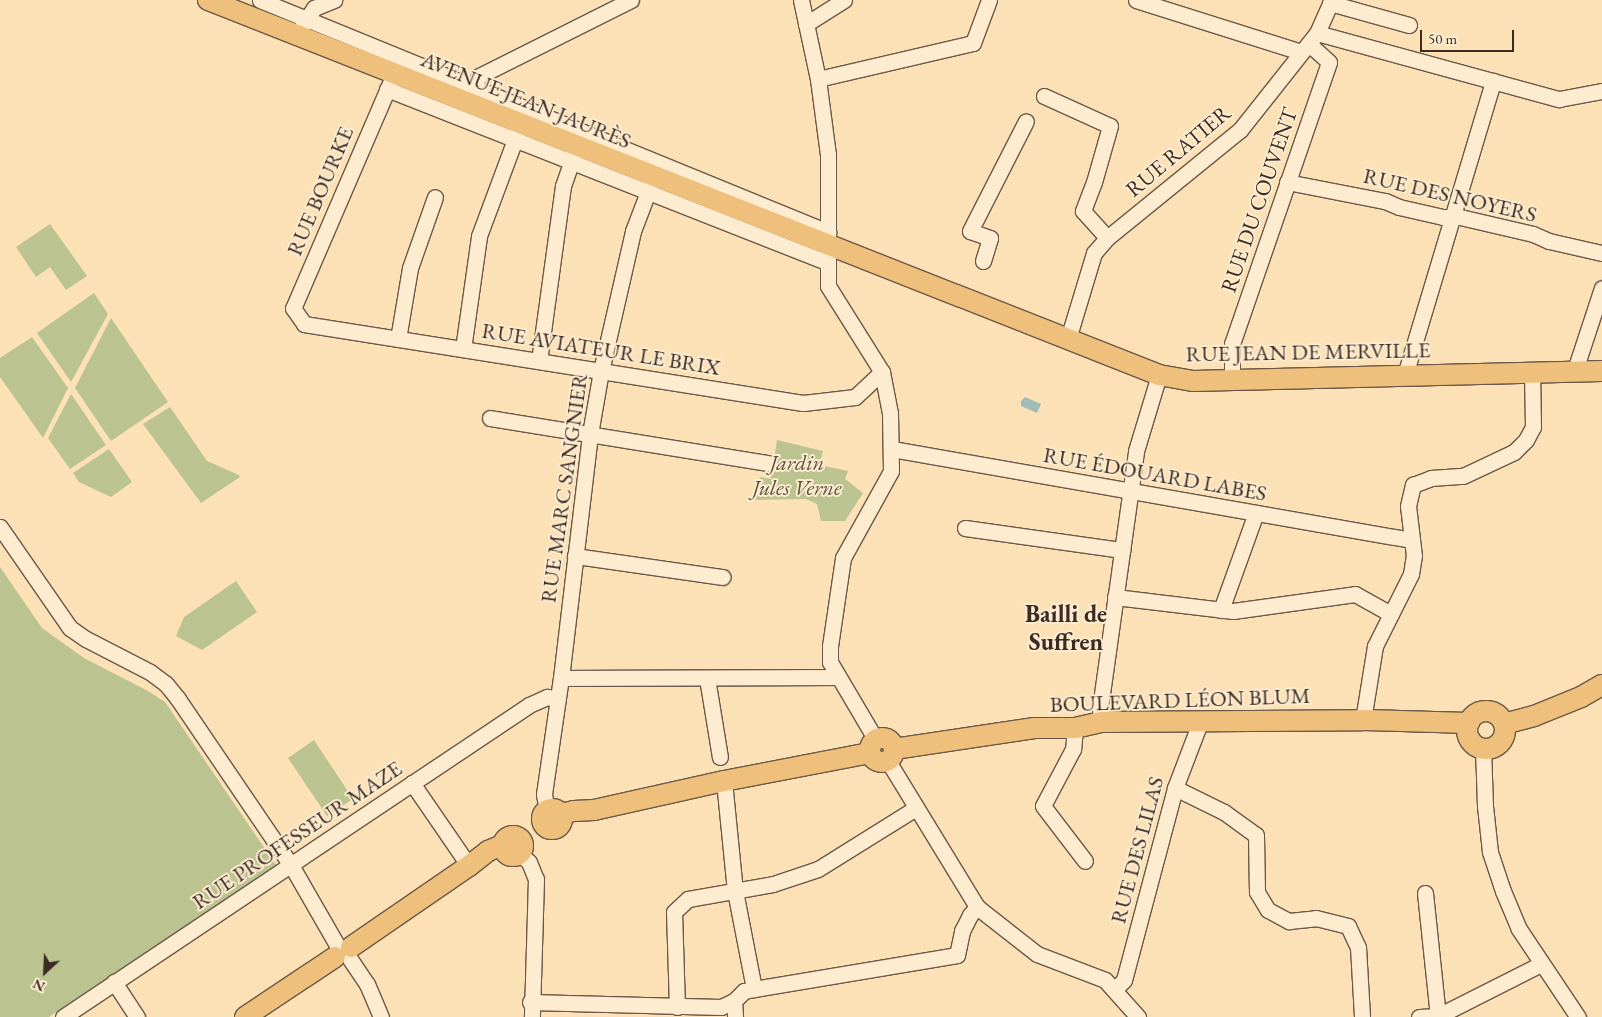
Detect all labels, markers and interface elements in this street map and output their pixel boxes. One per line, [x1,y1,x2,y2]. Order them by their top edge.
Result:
scale bar [1422,20,1516,52]
text: 50 m [1428,29,1457,48]
street label: AVENUE JEAN JAURÈS [417,46,635,154]
street label: RUE RATIER [1120,100,1236,202]
street label: RUE DU COUVENT [1215,104,1303,296]
street label: RUE BOURKE [281,122,359,260]
street label: RUE DES NOYERS [1361,162,1539,228]
street label: RUE AVIATEUR LE BRIX [480,317,722,381]
street label: RUE JEAN DE MERVILLE [1185,337,1431,367]
street label: RUE MARC SANGNIER [535,372,593,604]
street label: RUE ÉDOUARD LABES [1041,441,1269,507]
park label: Jardin Jules Verne [753,449,841,501]
district label: Bailli de Suffren [1025,600,1107,656]
street label: BOULEVARD LÉON BLUM [1049,682,1311,718]
street label: RUE PROFESSEUR MAZE [187,755,407,915]
street label: RUE DES LILAS [1105,774,1169,926]
north arrow [20,947,70,997]
text: N [30,975,48,996]

